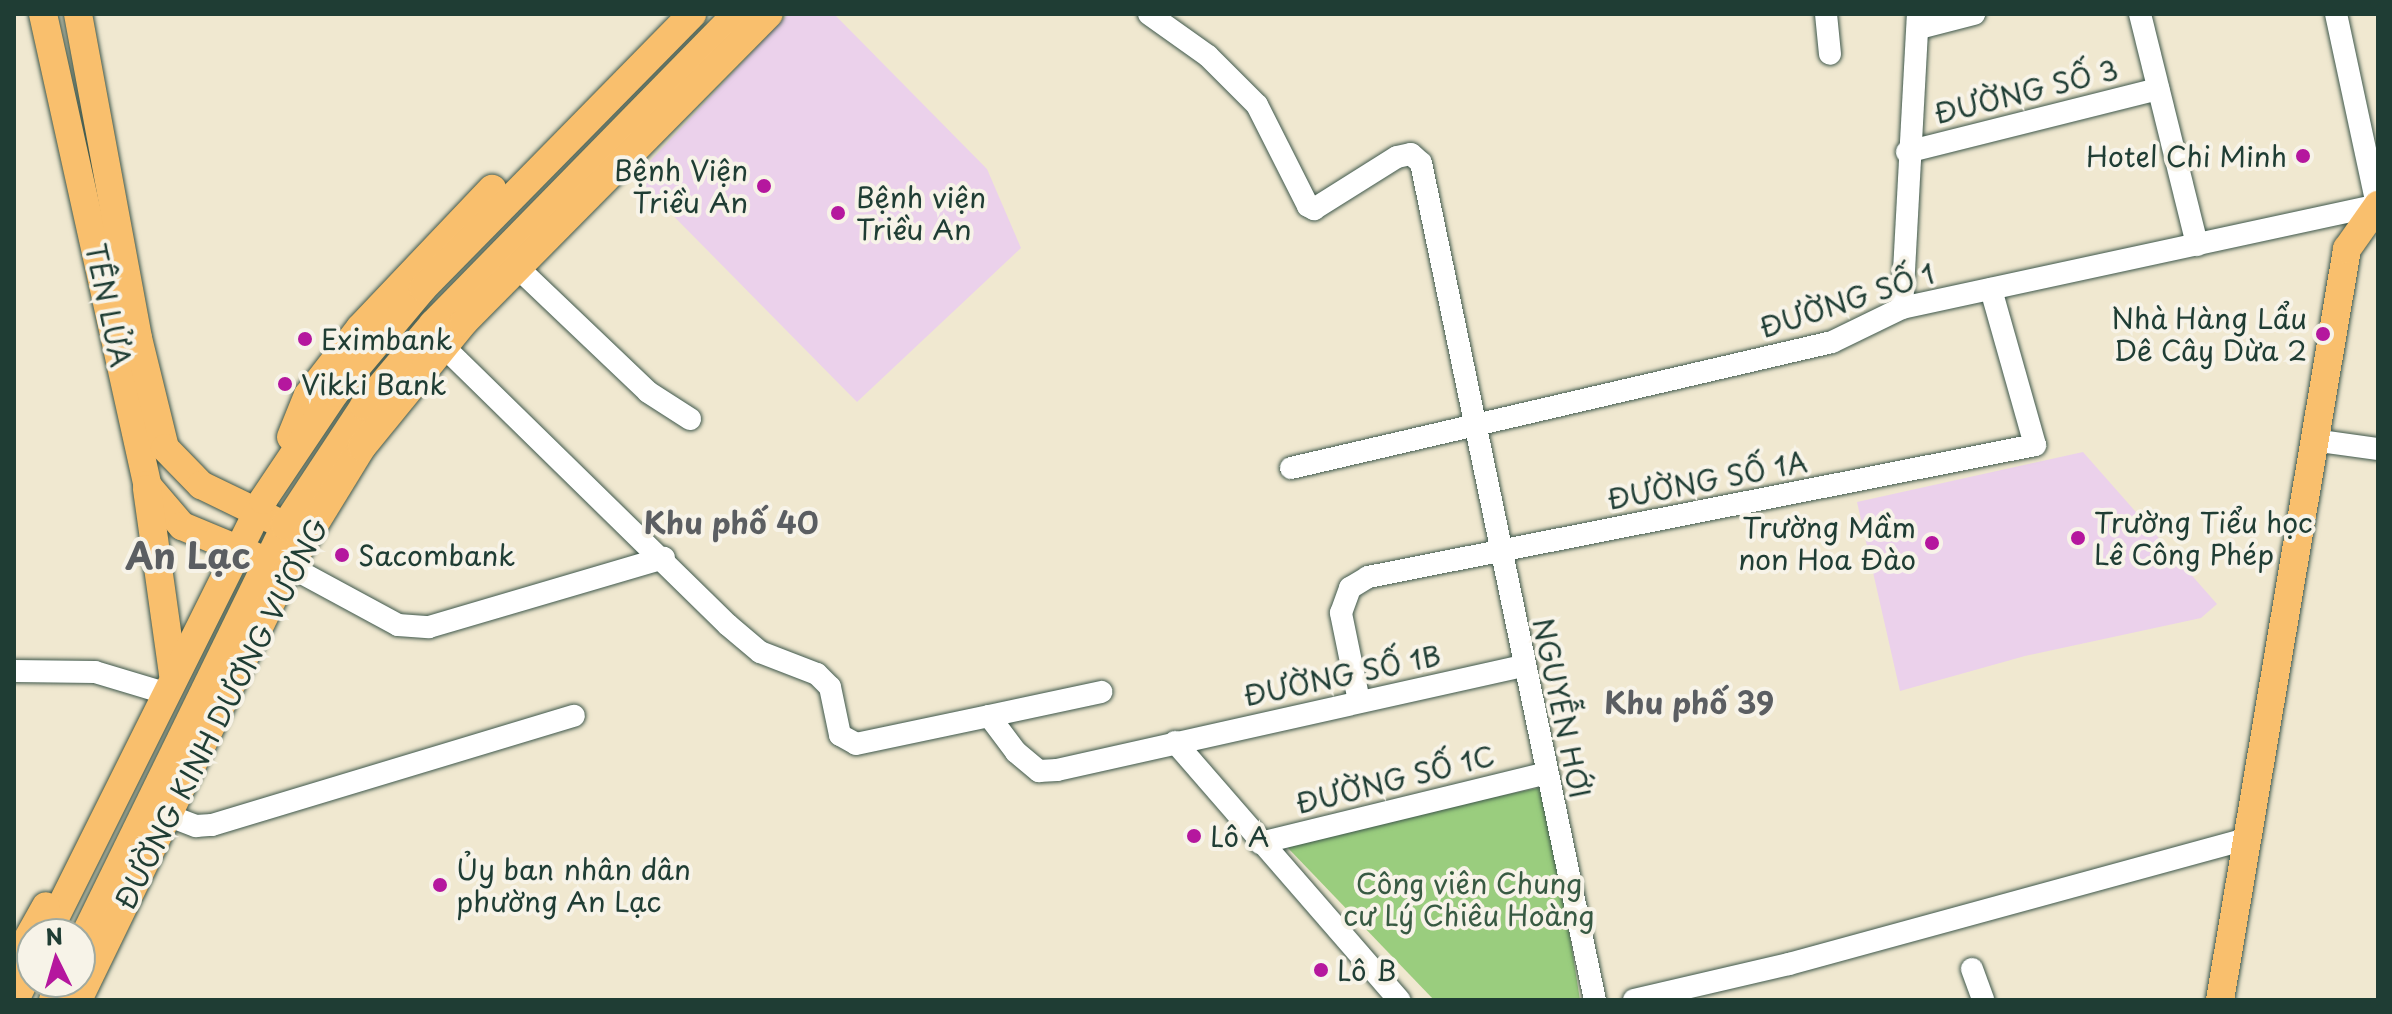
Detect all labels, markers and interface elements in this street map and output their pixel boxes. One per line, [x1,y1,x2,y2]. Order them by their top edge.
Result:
street label: ĐƯỜNG SỐ 3 [1929,52,2123,130]
place label: Hotel Chi Minh [2084,139,2287,173]
marker: Hotel Chi Minh [2294,147,2312,165]
place label: Bệnh Viện Triều An [614,153,748,219]
marker: Bệnh Viện Triều An [755,177,773,195]
place label: Bệnh viện Triều An [856,180,986,246]
marker: Bệnh viện Triều An [827,202,849,224]
street label: TÊN LỬA [80,240,138,370]
street label: ĐƯỜNG SỐ 1 [1754,255,1940,345]
place label: Nhà Hàng Lẩu Dê Cây Dừa 2 [2112,301,2307,367]
place label: Eximbank [321,322,452,356]
marker: Nhà Hàng Lẩu Dê Cây Dừa 2 [2314,325,2332,343]
marker: Eximbank [296,330,314,348]
place label: Vikki Bank [301,367,448,401]
marker: Vikki Bank [276,375,294,393]
street label: ĐƯỜNG SỐ 1A [1603,444,1811,516]
district label: Khu phố 40 [643,504,819,540]
place label: Trường Tiểu học Lê Công Phép [2094,505,2312,571]
street label: ĐƯỜNG KINH DƯƠNG VƯƠNG [106,510,336,916]
place label: Trường Mầm non Hoa Đào [1738,510,1916,576]
marker: Trường Tiểu học Lê Công Phép [2069,529,2087,547]
district label: An Lạc [125,533,251,577]
marker: Trường Mầm non Hoa Đào [1923,534,1941,552]
place label: Sacombank [358,538,515,572]
marker: Sacombank [333,546,351,564]
street label: NGUYỄN HỚI [1526,614,1598,802]
street label: ĐƯỜNG SỐ 1B [1239,637,1445,713]
district label: Khu phố 39 [1604,684,1774,720]
street label: ĐƯỜNG SỐ 1C [1291,738,1499,820]
place label: Lô A [1210,819,1272,853]
marker: Lô A [1185,827,1203,845]
place label: Ủy ban nhân dân phường An Lạc [456,852,690,918]
park label: Công viên Chung cư Lý Chiêu Hoàng [1342,866,1596,932]
marker: Ủy ban nhân dân phường An Lạc [431,876,449,894]
north arrow [16,918,96,998]
text: N [44,918,64,953]
place label: Lô B [1337,953,1396,987]
marker: Lô B [1312,961,1330,979]

